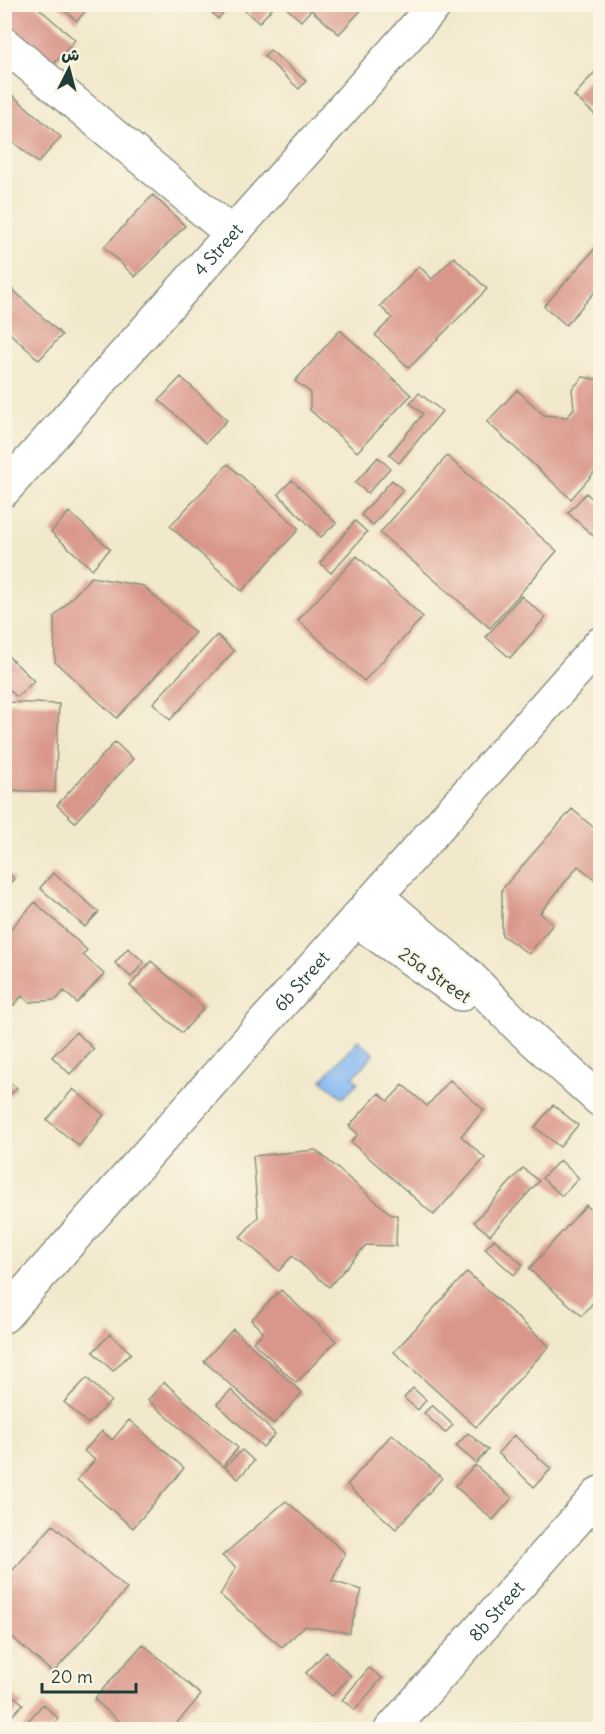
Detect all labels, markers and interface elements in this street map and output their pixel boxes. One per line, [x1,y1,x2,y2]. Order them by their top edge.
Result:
north arrow [39,39,99,99]
text: ش [61,43,80,65]
street label: 4 Street [188,218,247,280]
street label: 25a Street [394,942,476,1008]
street label: 6b Street [269,946,334,1016]
street label: 8b Street [464,1576,529,1646]
scale bar [42,1656,136,1694]
text: 20 m [51,1665,93,1688]

